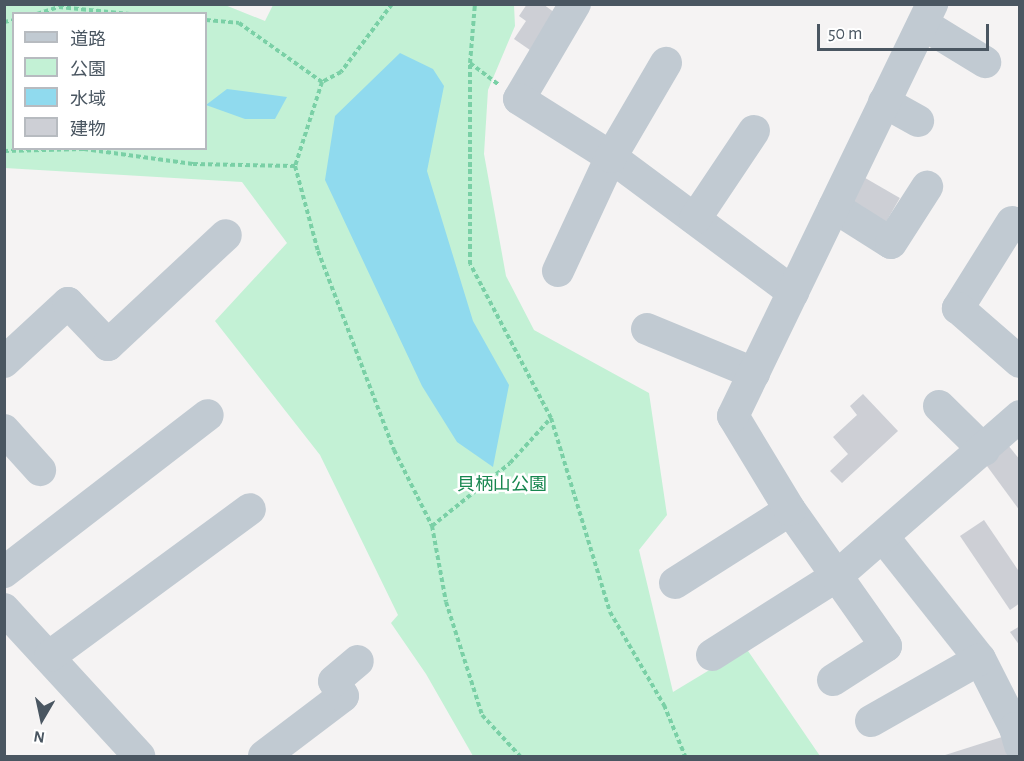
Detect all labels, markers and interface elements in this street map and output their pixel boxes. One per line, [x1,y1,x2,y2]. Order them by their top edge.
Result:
legend [12,12,207,150]
scale bar [820,12,992,50]
text: 50 m [828,25,862,43]
text: 道路 [70,31,106,49]
text: 公園 [70,61,106,79]
text: 水域 [70,91,106,109]
text: 建物 [70,121,106,139]
park label: 貝柄山公園 [457,474,547,496]
north arrow [12,689,72,749]
text: N [32,728,46,746]

